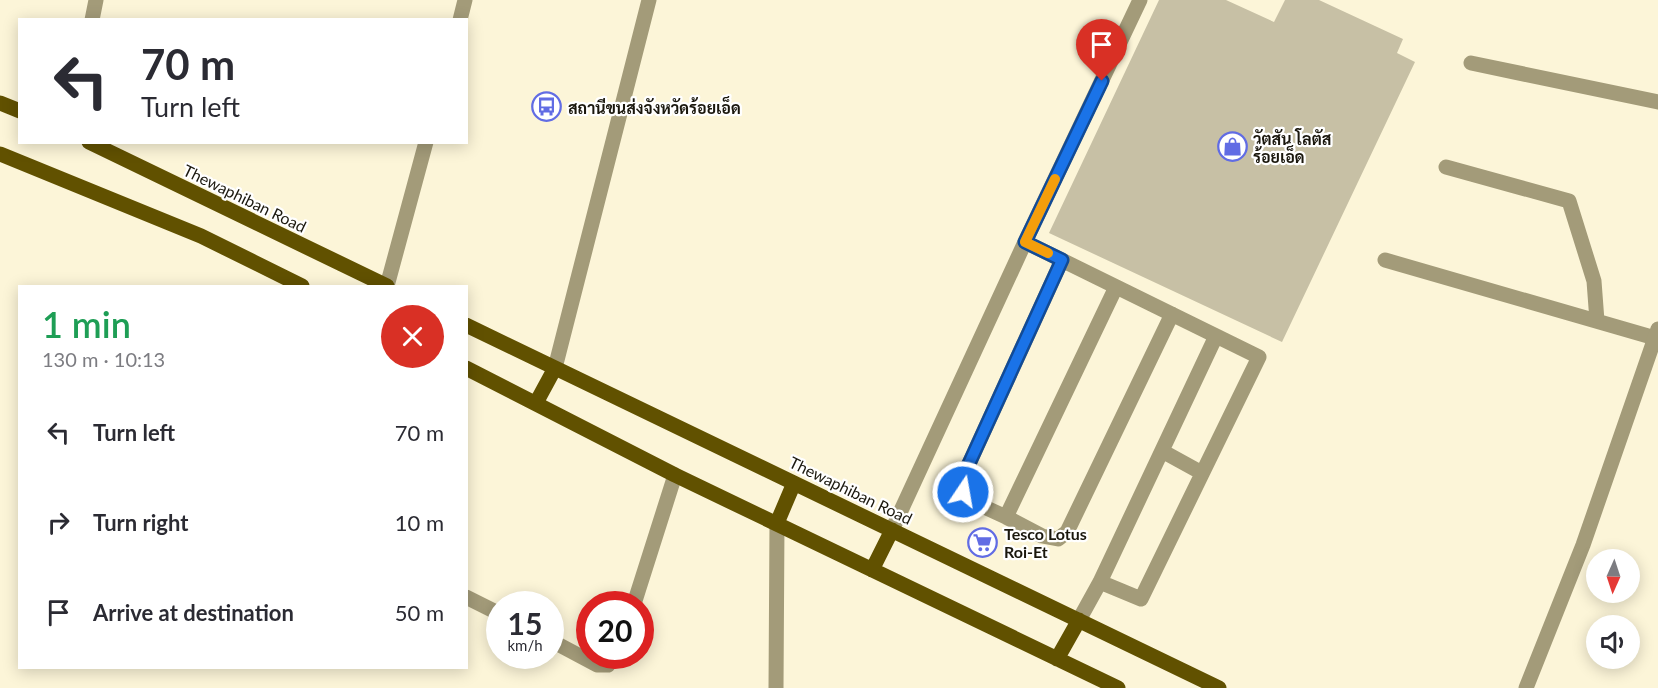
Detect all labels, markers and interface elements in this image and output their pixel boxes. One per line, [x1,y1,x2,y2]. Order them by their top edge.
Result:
pin [1076,19,1127,81]
icon: arrive [1085,28,1118,61]
text: 70 m [141,39,235,89]
icon: left [42,42,120,120]
text: Turn left [141,90,240,123]
bus stop icon: สถานีขนส่งจังหวัดร้อยเอ็ด [531,91,563,123]
place label: สถานีขนส่งจังหวัดร้อยเอ็ด [568,95,741,117]
place label: วัตสัน โลตัส ร้อยเอ็ด [1253,128,1332,166]
shop icon: วัตสัน โลตัส ร้อยเอ็ด [1216,131,1248,163]
street label: Thewaphiban Road [181,160,309,236]
text: 1 min [42,302,131,346]
button: close [381,305,444,368]
text: 130 m · 10:13 [42,347,165,371]
icon: left [42,416,75,449]
text: Turn left [93,419,175,446]
text: 70 m [395,419,444,446]
street label: Thewaphiban Road [787,452,915,528]
position arrow [931,460,995,524]
icon: right [42,506,75,539]
text: Turn right [93,509,188,536]
text: 10 m [395,509,444,536]
place label: Tesco Lotus Roi-Et [1004,524,1087,561]
supermarket icon: Tesco Lotus Roi-Et [967,526,999,558]
north arrow [1586,549,1640,603]
map controls [1586,549,1640,669]
speed limit sign: 20 [576,591,654,669]
icon: arrive [42,596,75,629]
text: Arrive at destination [93,599,294,626]
text: 50 m [395,599,444,626]
text: 15 [508,605,542,641]
button: sound [1586,615,1640,669]
text: km/h [507,636,543,654]

